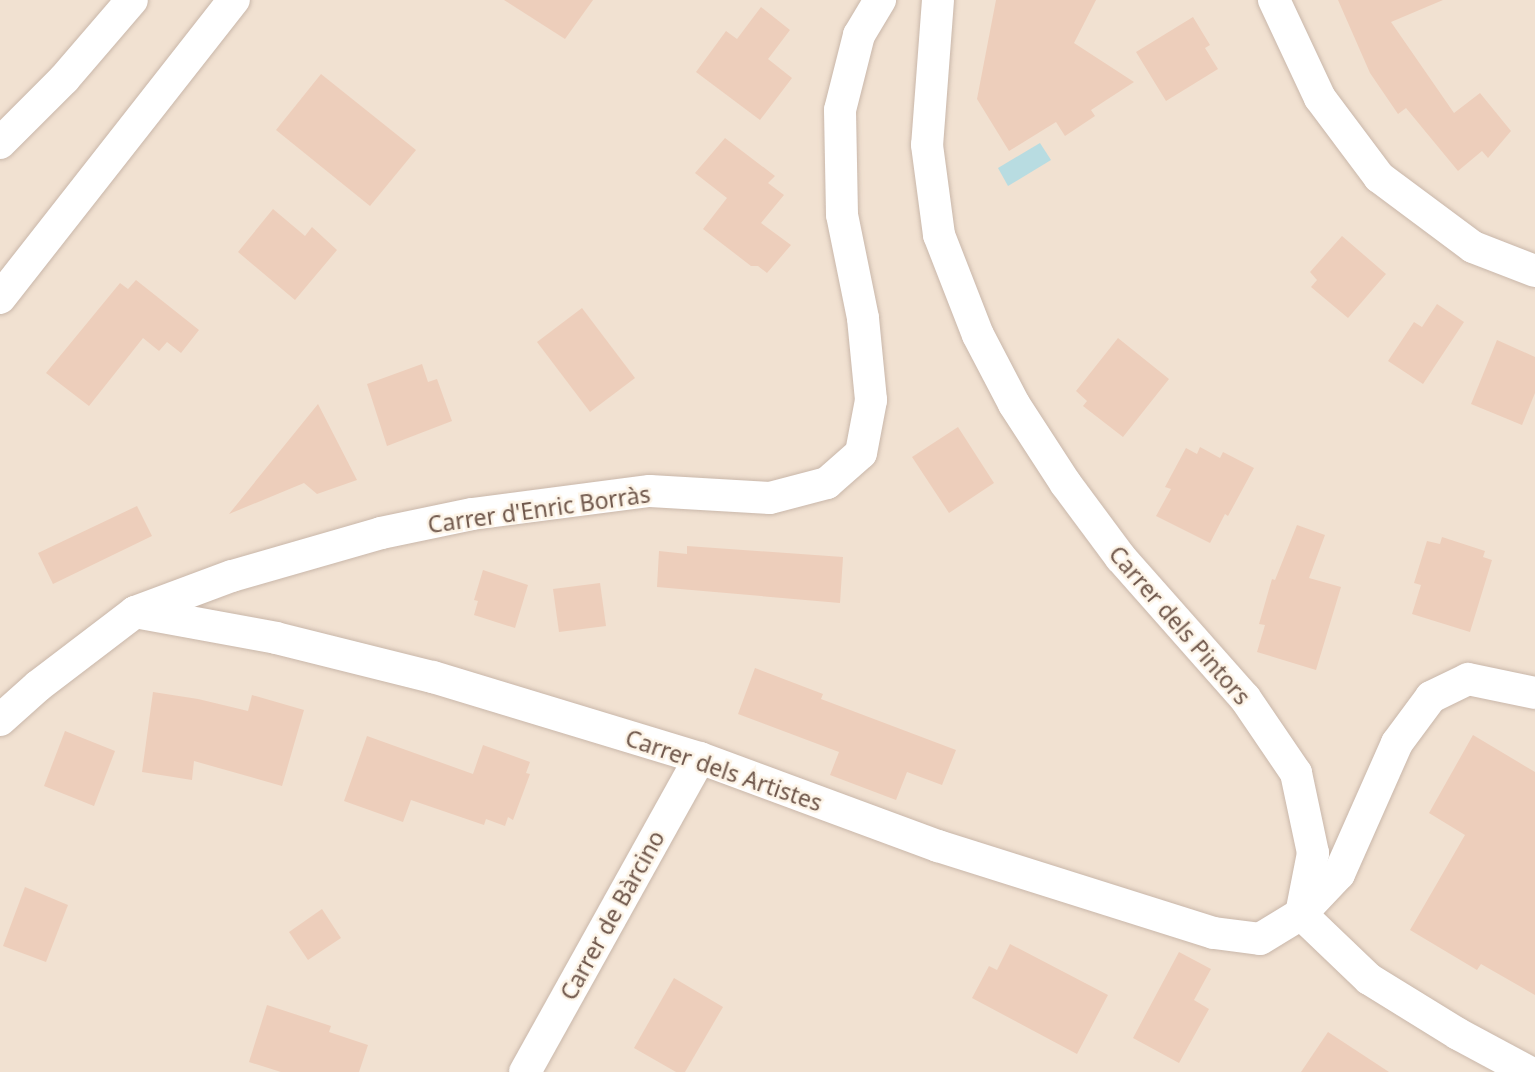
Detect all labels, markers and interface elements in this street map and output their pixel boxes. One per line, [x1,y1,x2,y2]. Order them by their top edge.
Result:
street label: Carrer d'Enric Borràs [426,480,652,538]
street label: Carrer dels Pintors [1104,540,1256,710]
street label: Carrer dels Artistes [622,723,826,817]
street label: Carrer de Bàrcino [554,825,670,1005]

